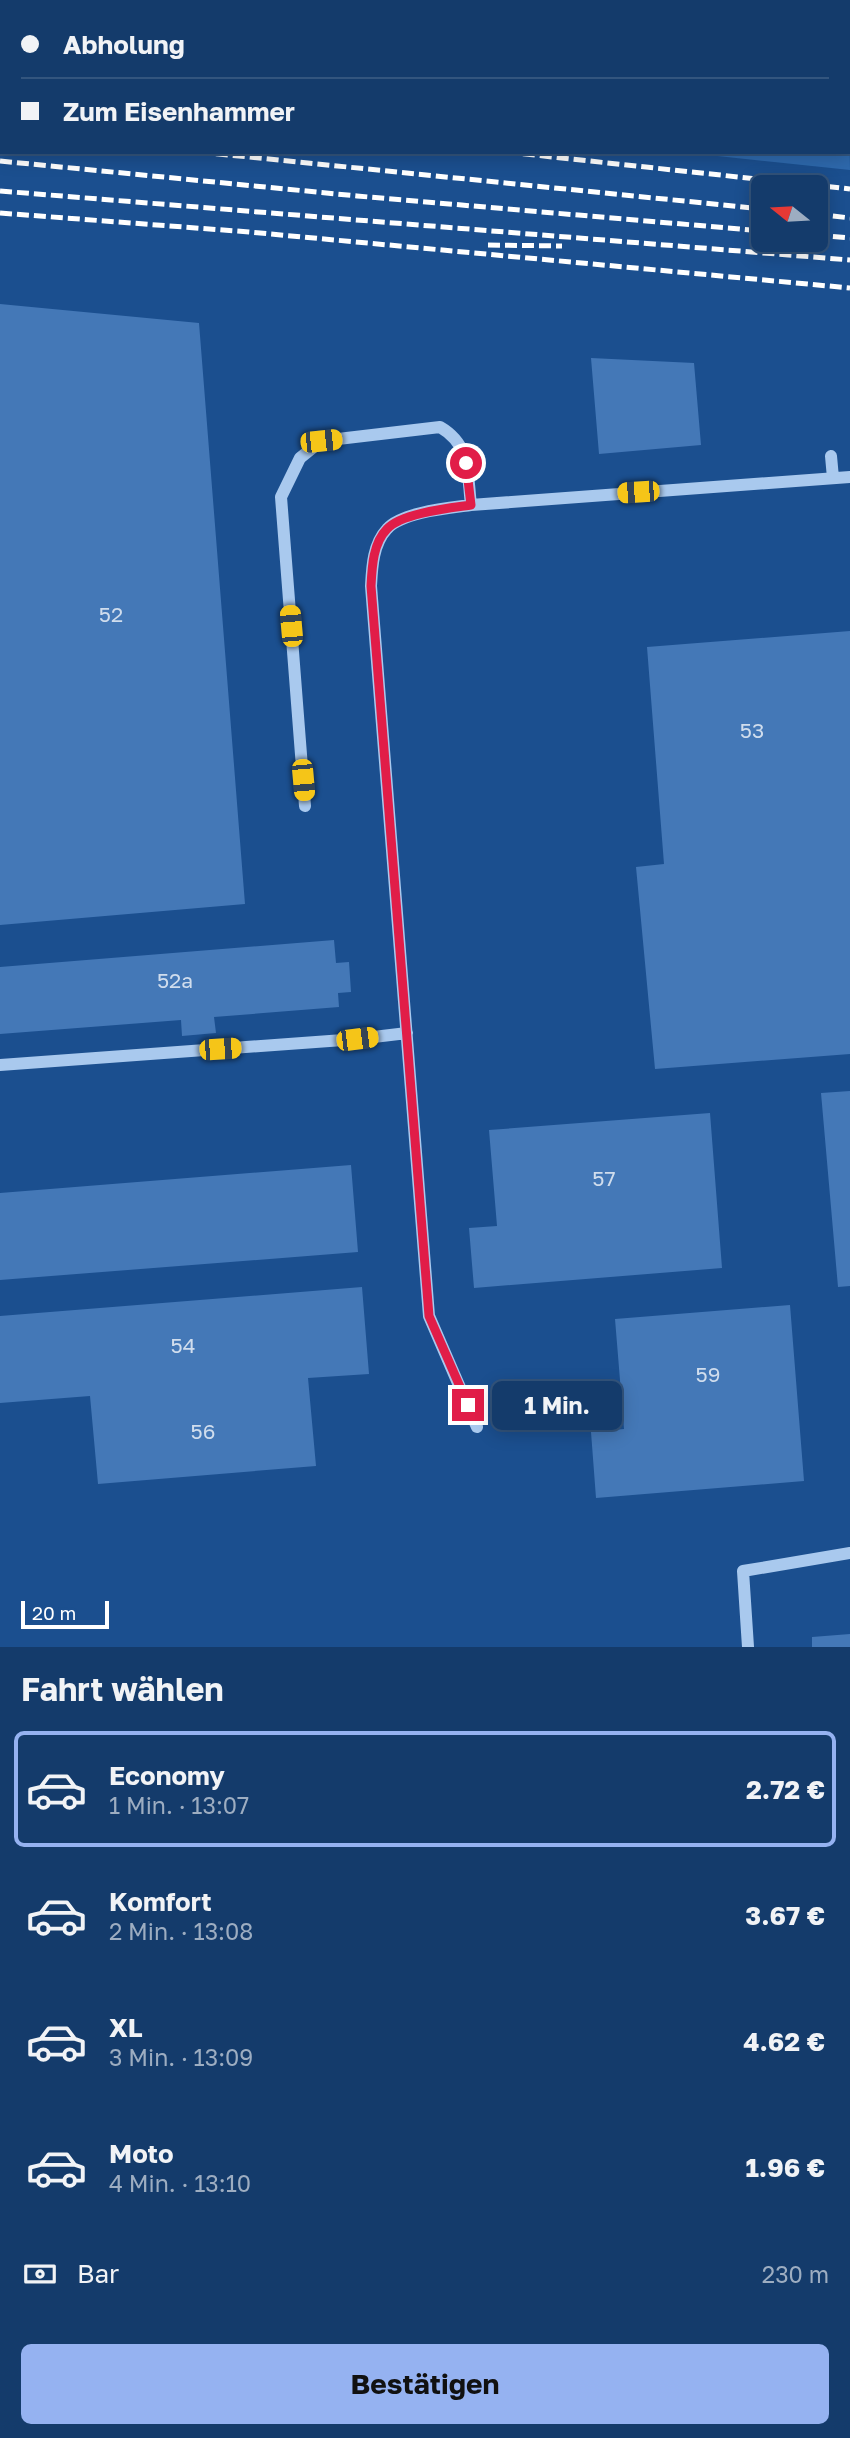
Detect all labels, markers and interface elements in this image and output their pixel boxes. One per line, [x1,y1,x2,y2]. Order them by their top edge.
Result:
text: Abholung [63,29,185,60]
text: Zum Eisenhammer [63,96,295,127]
north arrow [751,175,828,252]
map controls [751,175,828,252]
car [300,428,343,454]
route start [450,447,482,479]
car [617,480,660,504]
house number: 52 [99,601,123,627]
car [279,604,304,648]
house number: 53 [740,717,764,743]
car [291,758,316,802]
house number: 52a [157,967,193,993]
car [335,1026,380,1052]
car [199,1037,242,1061]
house number: 57 [592,1165,616,1191]
house number: 54 [171,1332,196,1358]
house number: 59 [696,1361,720,1387]
callout: 1 Min. [492,1380,622,1430]
route end [452,1389,484,1421]
text: 1 Min. [524,1391,590,1419]
house number: 56 [191,1418,215,1444]
scale bar [21,1598,108,1630]
text: 20 m [32,1601,76,1624]
text: Fahrt wählen [21,1670,224,1708]
icon: car [25,1758,88,1821]
text: Economy [109,1760,225,1791]
text: 2.72 € [746,1774,825,1805]
text: 1 Min. · 13:07 [109,1791,249,1819]
icon: car [25,1884,88,1947]
text: Komfort [109,1886,212,1917]
text: 3.67 € [745,1900,825,1931]
text: 2 Min. · 13:08 [109,1917,253,1945]
icon: car [25,2010,88,2073]
text: XL [109,2012,143,2043]
text: 4.62 € [743,2026,825,2057]
text: 3 Min. · 13:09 [109,2043,253,2071]
icon: car [25,2136,88,2199]
text: Moto [109,2138,174,2169]
text: 1.96 € [745,2152,825,2183]
text: 4 Min. · 13:10 [109,2169,251,2197]
icon: cash [21,2255,59,2293]
text: Bar [77,2258,119,2289]
text: 230 m [762,2260,829,2288]
button: Bestätigen [21,2344,829,2424]

